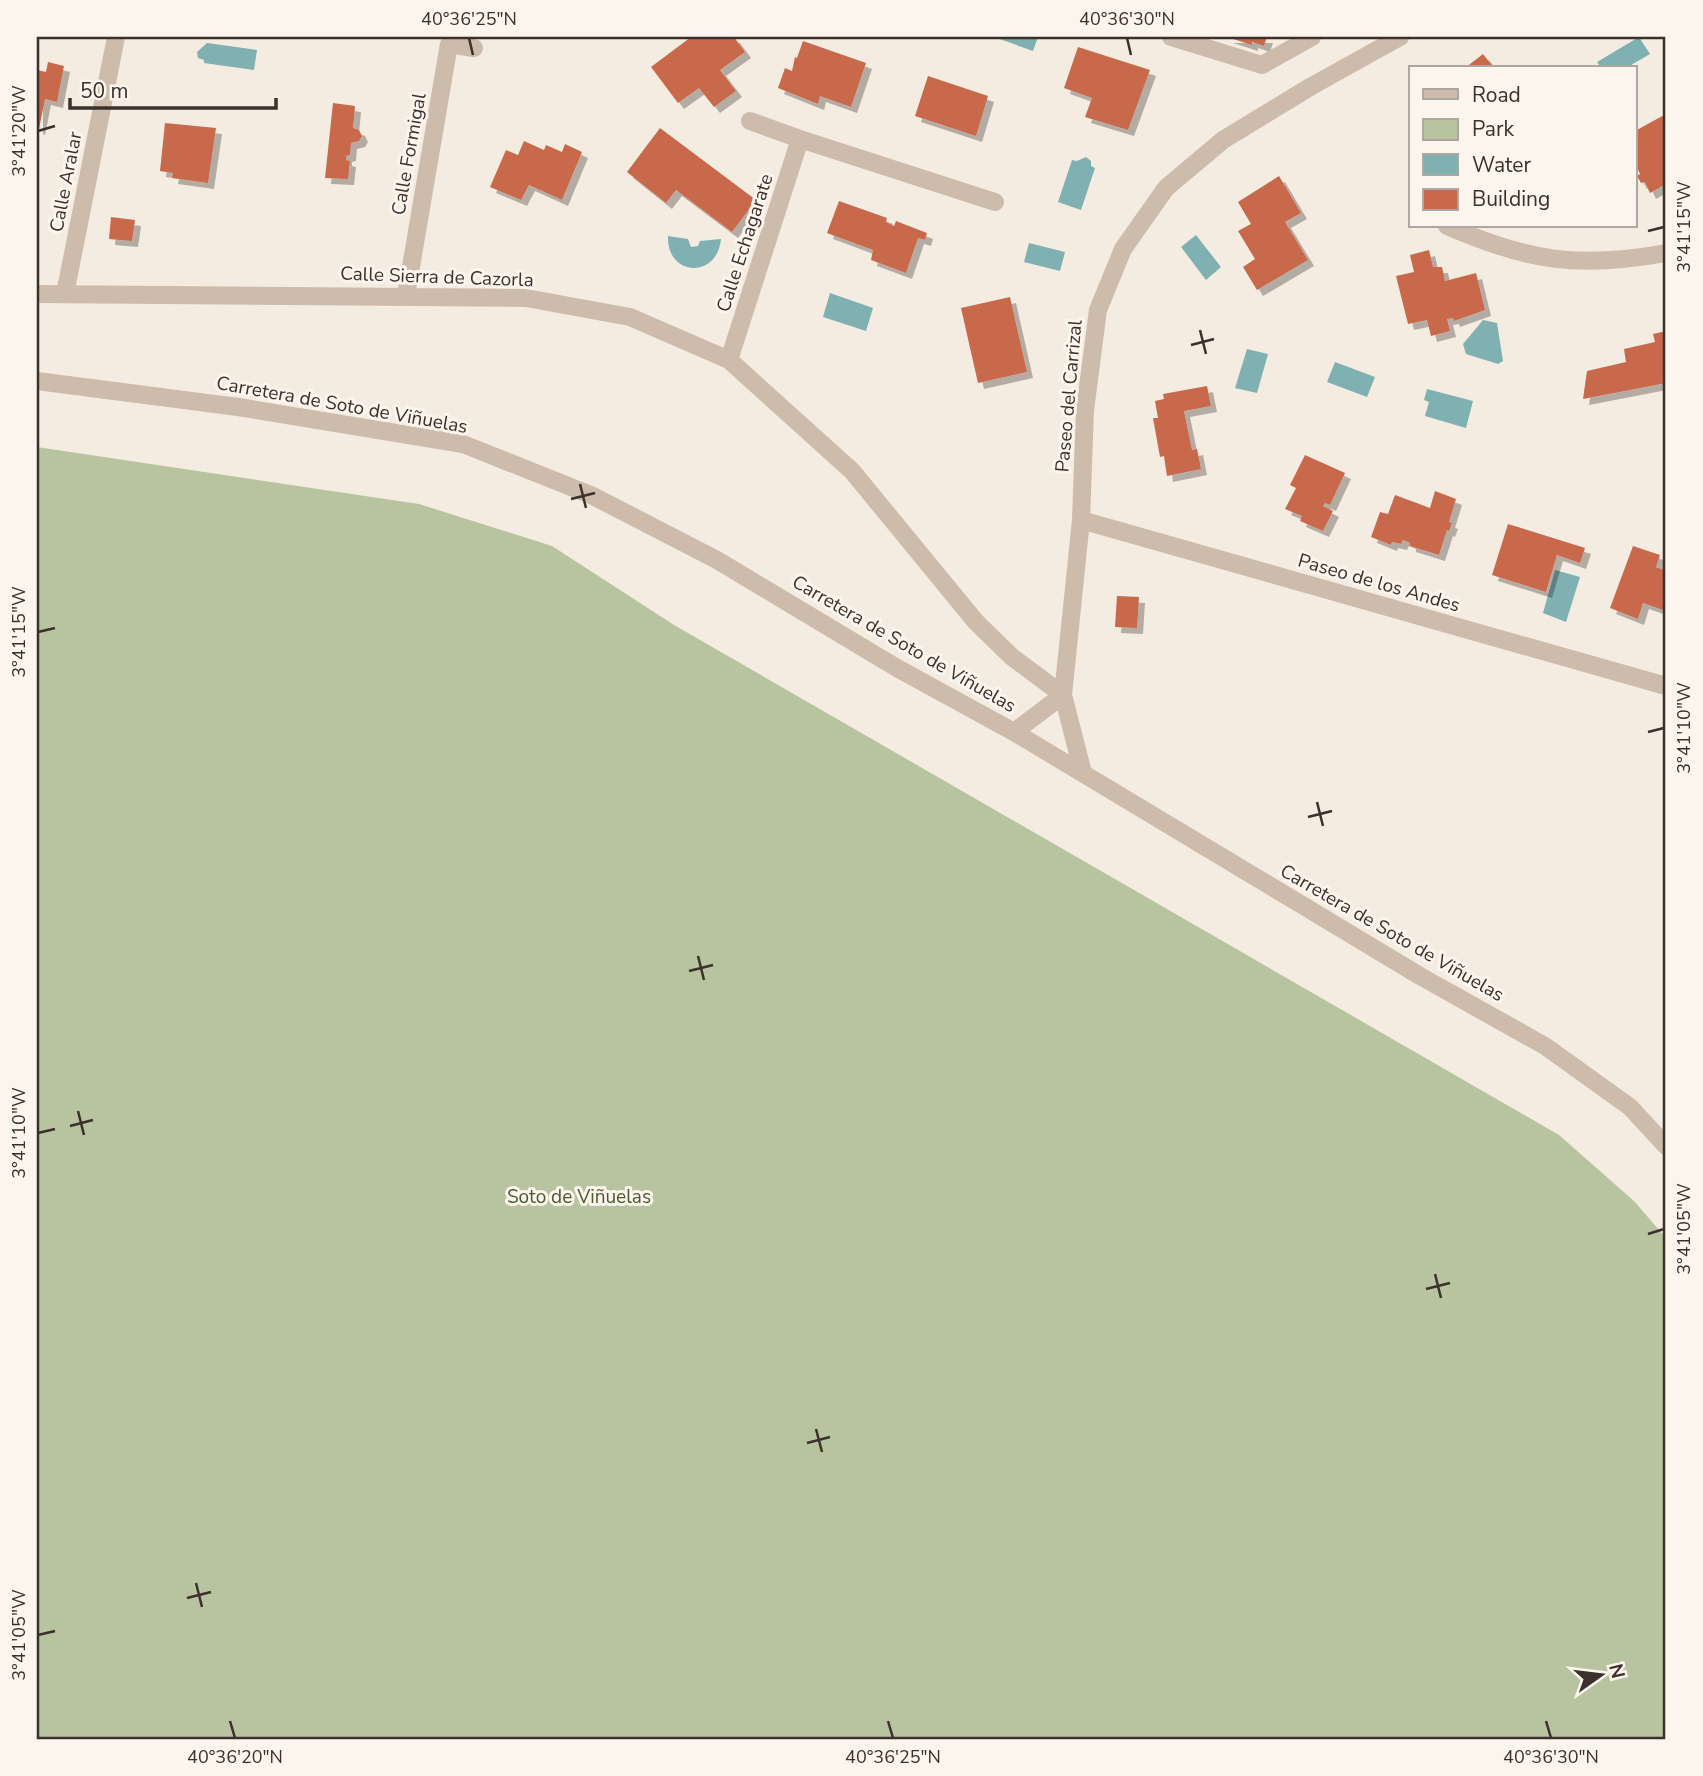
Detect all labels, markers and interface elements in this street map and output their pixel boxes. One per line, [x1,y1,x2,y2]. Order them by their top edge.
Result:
text: 40°36'25"N [421,7,517,31]
text: 40°36'30"N [1079,7,1175,31]
scale bar [70,66,276,110]
legend [1409,66,1636,228]
text: 50 m [80,77,129,105]
text: Road [1472,81,1521,109]
text: 3°41'20"W [7,85,31,177]
street label: Calle Formigal [385,91,433,217]
text: Park [1472,115,1514,143]
street label: Calle Aralar [44,129,89,234]
text: Water [1472,151,1531,179]
street label: Calle Echagarate [710,171,780,315]
text: 3°41'15"W [1672,181,1696,273]
text: Building [1472,185,1550,213]
street label: Calle Sierra de Cazorla [340,261,534,293]
street label: Paseo del Carrizal [1049,318,1089,473]
street label: Carretera de Soto de Viñuelas [214,370,470,440]
street label: Paseo de los Andes [1295,547,1463,619]
street label: Carretera de Soto de Viñuelas [787,569,1021,719]
text: 3°41'15"W [7,586,31,678]
text: 3°41'10"W [1672,682,1696,774]
street label: Carretera de Soto de Viñuelas [1275,858,1509,1008]
text: 3°41'10"W [7,1087,31,1179]
text: 3°41'05"W [1672,1183,1696,1275]
park label: Soto de Viñuelas [507,1184,651,1210]
text: 3°41'05"W [7,1589,31,1681]
north arrow [1566,1640,1636,1710]
text: N [1602,1661,1631,1681]
text: 40°36'20"N [187,1745,283,1769]
text: 40°36'25"N [845,1745,941,1769]
text: 40°36'30"N [1503,1745,1599,1769]

